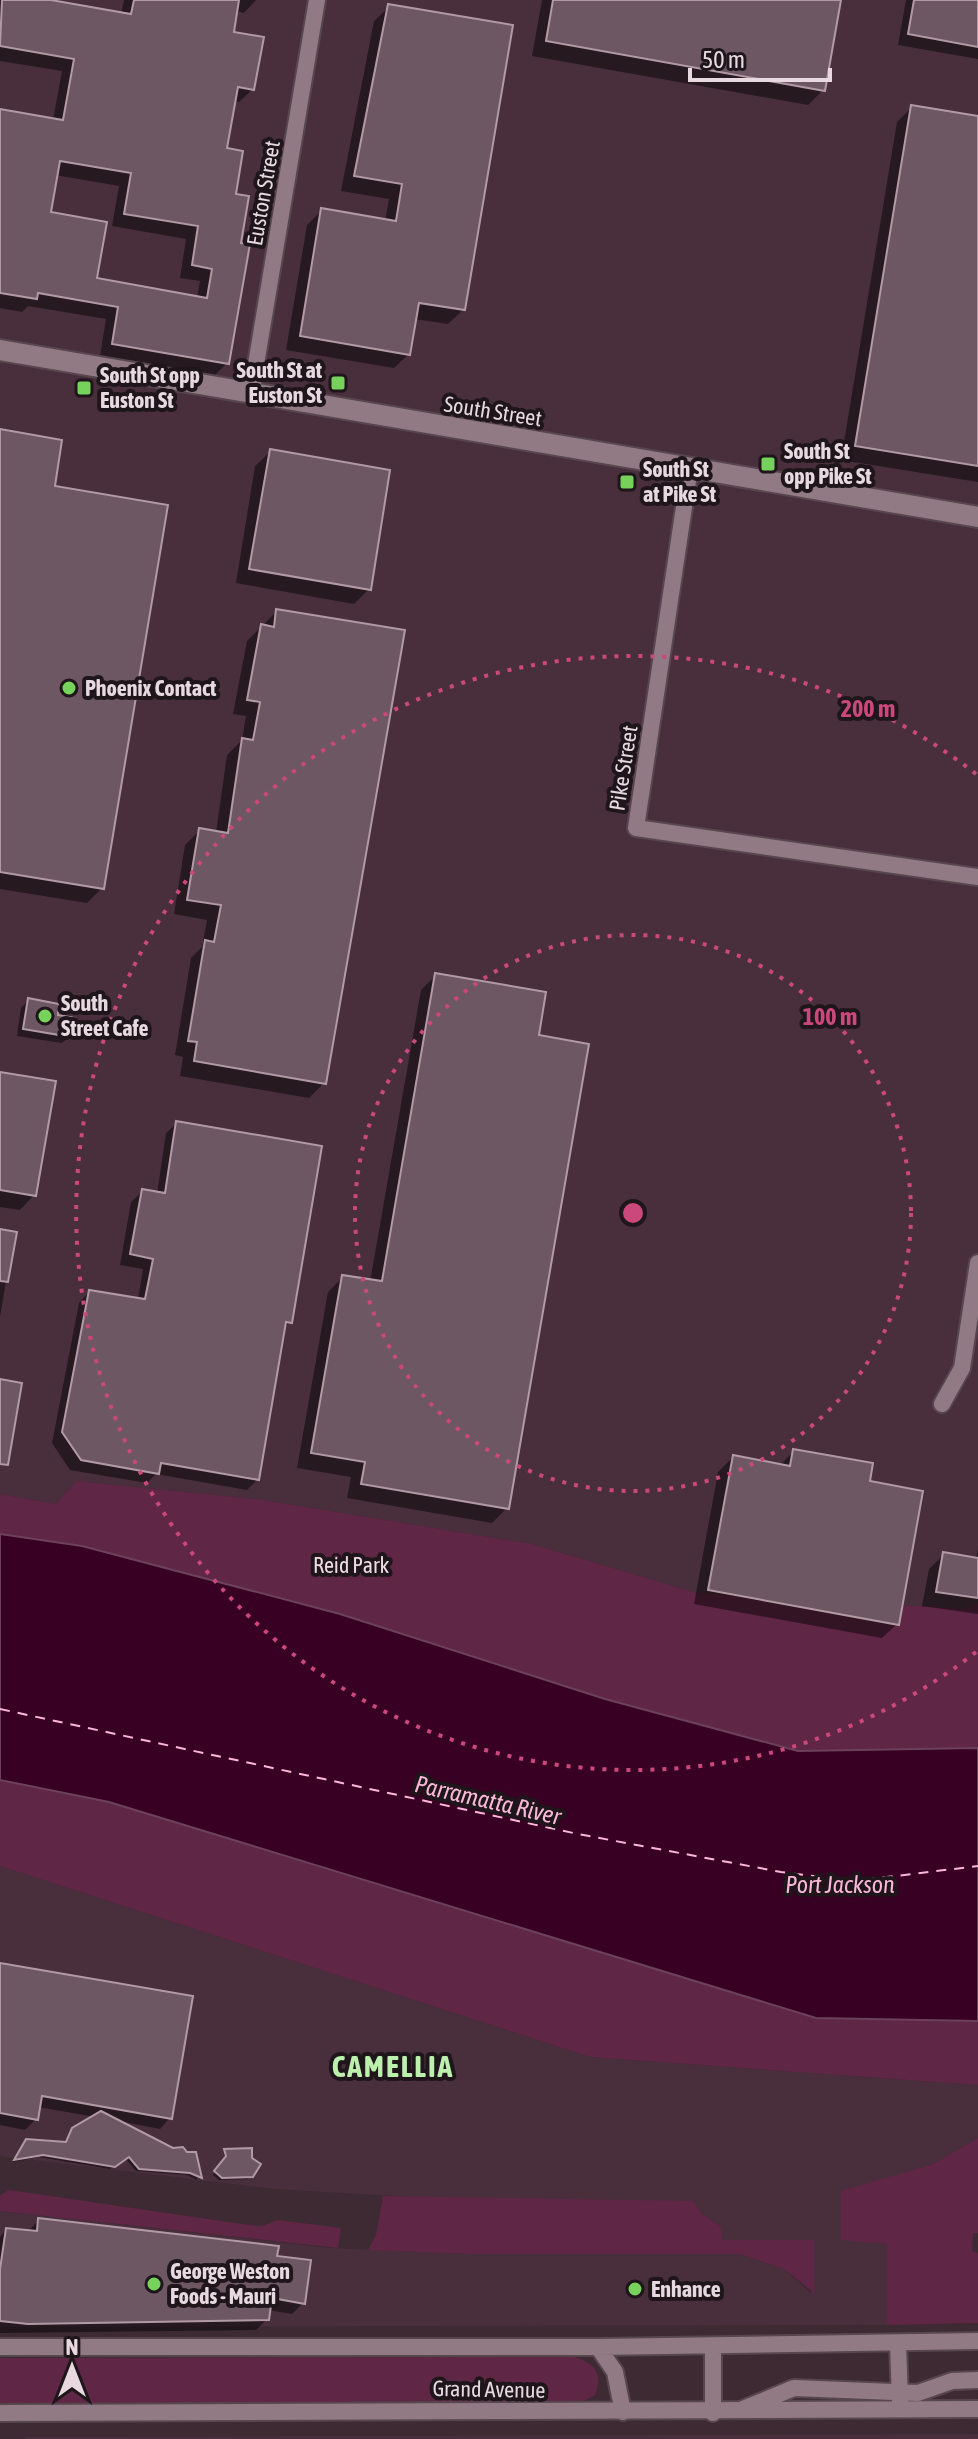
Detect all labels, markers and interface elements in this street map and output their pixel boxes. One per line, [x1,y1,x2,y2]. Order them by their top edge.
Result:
scale bar [690,32,830,82]
text: 50 m [702,46,745,73]
street label: Euston Street [241,138,285,248]
place label: South St at Euston St [237,357,323,408]
place label: South St opp Euston St [100,362,200,413]
marker: South St at Euston St [329,374,347,392]
marker: South St opp Euston St [75,379,93,397]
street label: South Street [442,390,544,432]
place label: South St opp Pike St [784,438,872,489]
marker: South St opp Pike St [759,455,777,473]
place label: South St at Pike St [643,456,717,507]
marker: South St at Pike St [618,473,636,491]
place label: Phoenix Contact [85,675,217,701]
marker: Phoenix Contact [60,679,78,697]
text: 200 m [841,695,895,722]
street label: Pike Street [603,724,643,812]
place label: South Street Cafe [61,990,148,1041]
text: 100 m [803,1003,857,1030]
marker: South Street Cafe [36,1007,54,1025]
centre of rings [619,1199,647,1227]
park label: Reid Park [313,1552,389,1578]
water label: Parramatta River [412,1770,564,1830]
water label: Port Jackson [785,1871,895,1898]
district label: CAMELLIA [332,2049,454,2083]
place label: George Weston Foods - Mauri [170,2258,290,2309]
marker: George Weston Foods - Mauri [145,2275,163,2293]
place label: Enhance [651,2276,721,2302]
marker: Enhance [626,2280,644,2298]
north arrow [32,2327,112,2407]
text: N [66,2334,78,2360]
street label: Grand Avenue [432,2375,546,2403]

